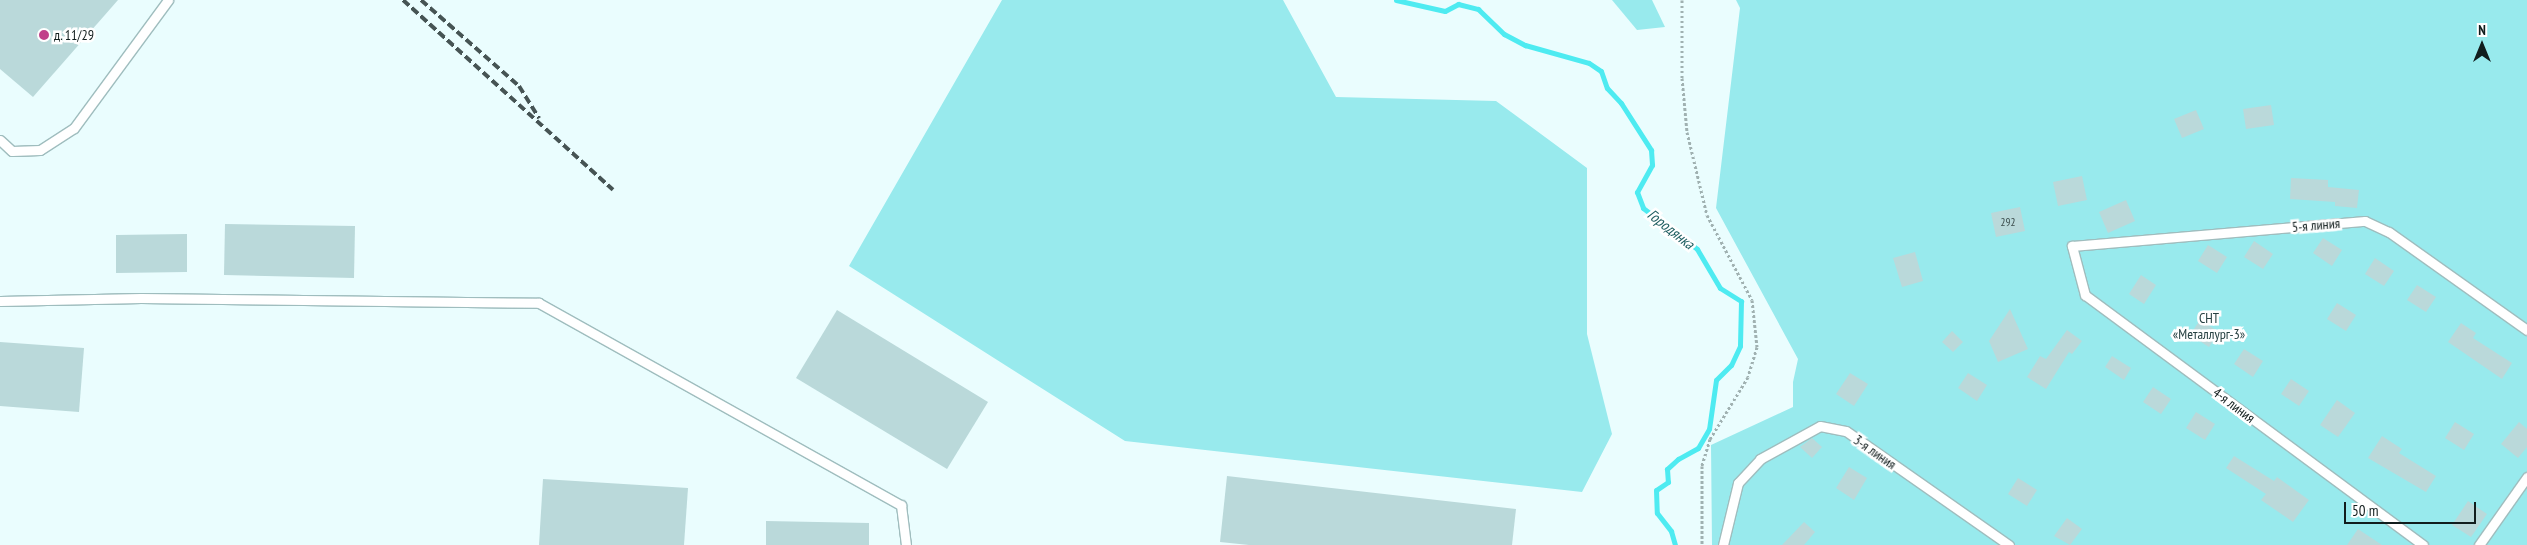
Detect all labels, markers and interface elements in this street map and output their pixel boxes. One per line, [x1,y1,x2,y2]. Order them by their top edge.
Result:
north arrow [2457,20,2507,70]
text: N [2478,21,2486,39]
place label: д. 11/29 [54,27,95,43]
marker: д. 11/29 [38,29,50,41]
water label: Городянка [1644,205,1698,253]
house number: 292 [2001,215,2015,229]
street label: 5-я линия [2291,215,2341,235]
park label: СНТ «Металлург-3» [2173,310,2245,342]
street label: 4-я линия [2210,384,2258,426]
street label: 3-я линия [1850,431,1900,473]
scale bar [2347,492,2480,524]
text: 50 m [2352,501,2378,520]

